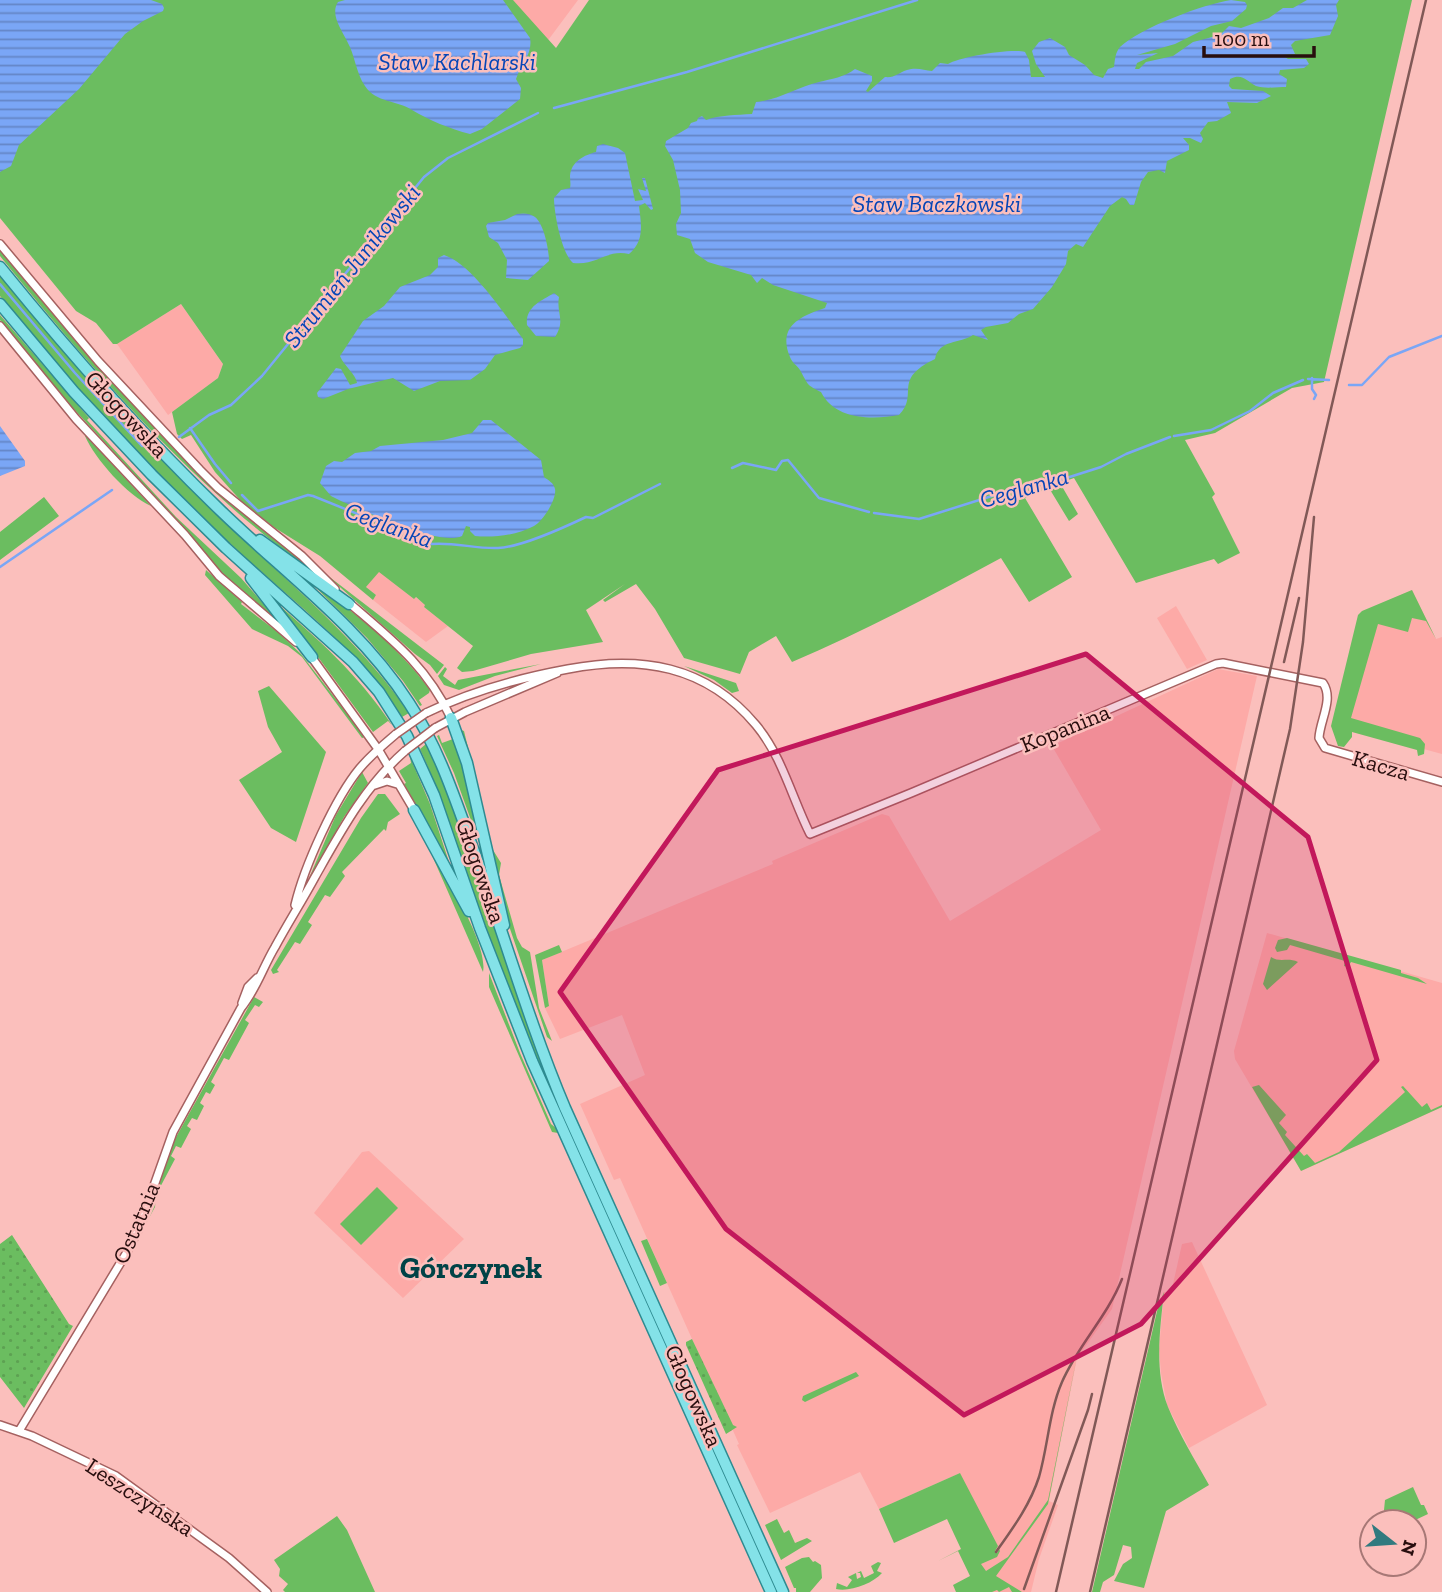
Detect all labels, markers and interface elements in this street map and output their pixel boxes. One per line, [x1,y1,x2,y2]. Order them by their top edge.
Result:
scale bar [1204,14,1314,58]
text: 100 m [1214,26,1269,51]
water label: Staw Kachlarski [378,47,536,76]
water label: Strumień Junikowski [277,178,426,353]
water label: Staw Baczkowski [853,189,1021,218]
street label: Głogowska [80,365,174,463]
water label: Ceglanka [976,461,1072,514]
water label: Ceglanka [342,495,437,554]
street label: Kopanina [1016,697,1114,759]
street label: Kacza [1349,744,1413,786]
street label: Głogowska [450,815,512,927]
street label: Ostatnia [106,1178,166,1268]
district label: Górczynek [400,1250,543,1286]
street label: Głogowska [659,1341,729,1451]
street label: Leszczyńska [81,1452,199,1542]
north arrow [1358,1508,1428,1578]
text: N [1396,1538,1422,1558]

